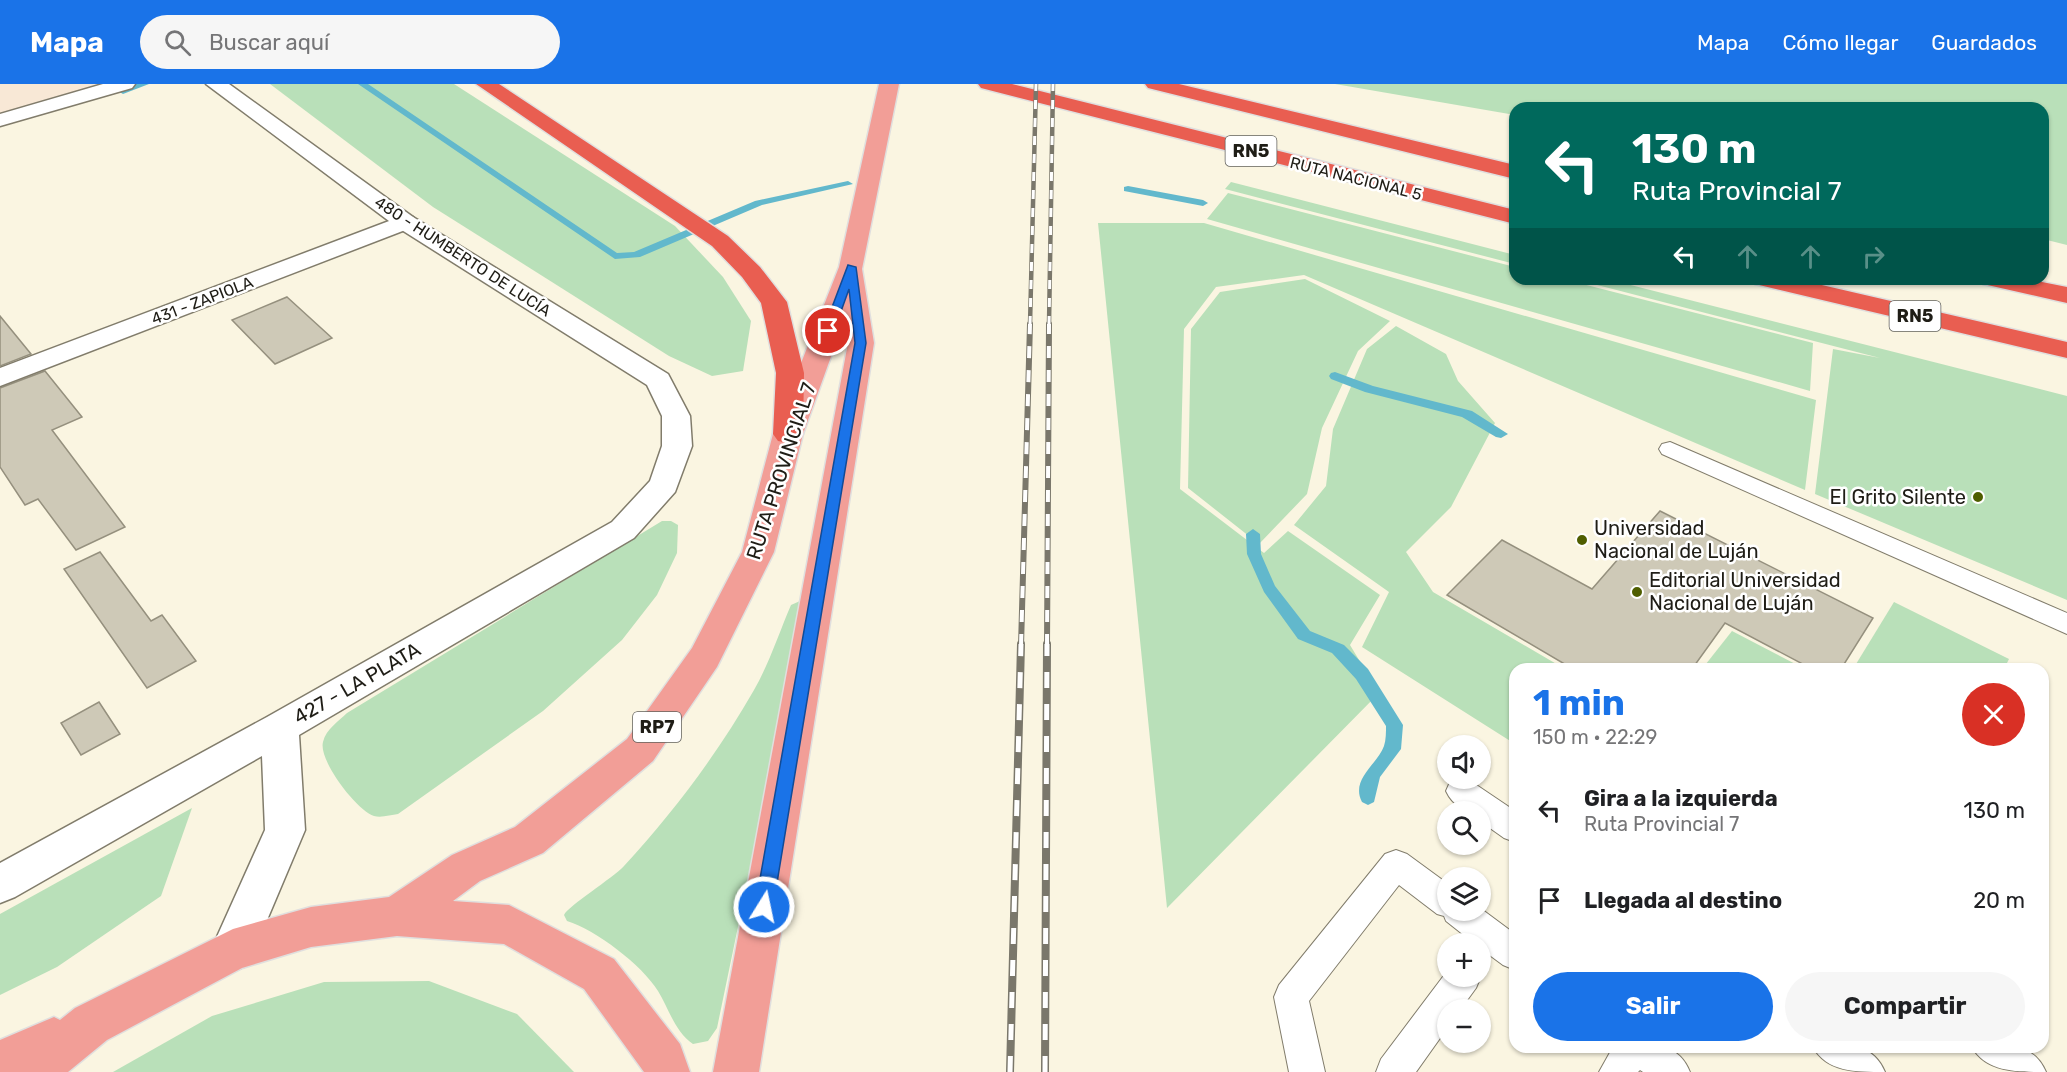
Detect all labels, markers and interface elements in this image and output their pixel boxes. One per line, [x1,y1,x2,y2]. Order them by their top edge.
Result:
search box [140,15,560,69]
text: Mapa [30,26,104,59]
icon: search [161,26,194,59]
text: Buscar aquí [209,29,329,56]
text: Mapa [1697,30,1749,55]
text: Cómo llegar [1782,30,1898,55]
text: Guardados [1931,30,2037,55]
text: 130 m [1632,124,1757,174]
icon: left [1533,126,1611,204]
road number: RN5 [1226,136,1276,166]
street label: RUTA NACIONAL 5 [1288,153,1424,204]
text: Ruta Provincial 7 [1632,175,1842,207]
street label: 480 - HUMBERTO DE LUCÍA [371,192,555,321]
icon: left [1668,240,1701,273]
icon: ahead [1731,240,1764,273]
icon: ahead [1794,240,1827,273]
icon: right [1857,240,1890,273]
street label: 431 - ZAPIOLA [149,272,256,329]
road number: RN5 [1890,301,1940,331]
pin [802,305,853,356]
icon: arrive [811,314,844,347]
street label: RUTA PROVINCIAL 7 [741,380,821,562]
place label: El Grito Silente [1830,485,1966,509]
marker: El Grito Silente [1971,490,1985,504]
place label: Universidad Nacional de Luján [1594,516,1759,563]
marker: Universidad Nacional de Luján [1575,533,1589,547]
place label: Editorial Universidad Nacional de Luján [1649,568,1841,615]
marker: Editorial Universidad Nacional de Luján [1630,585,1644,599]
street label: 427 - LA PLATA [289,637,425,729]
text: 1 min [1533,681,1625,724]
button: close [1962,683,2025,746]
road number: RP7 [633,712,681,742]
text: 150 m · 22:29 [1533,725,1657,749]
map controls [1437,735,1491,1053]
button: sound [1437,735,1491,789]
text: Gira a la izquierda [1584,785,1778,812]
icon: left [1533,794,1566,827]
text: 130 m [1963,797,2025,824]
button: search [1437,801,1491,855]
text: Ruta Provincial 7 [1584,812,1739,836]
button: layers [1437,867,1491,921]
position arrow [732,875,796,939]
icon: arrive [1533,884,1566,917]
text: Llegada al destino [1584,887,1782,914]
text: 20 m [1973,887,2025,914]
button: + [1437,933,1491,987]
button: Salir [1533,972,1773,1041]
button: Compartir [1785,972,2025,1041]
button: − [1437,999,1491,1053]

